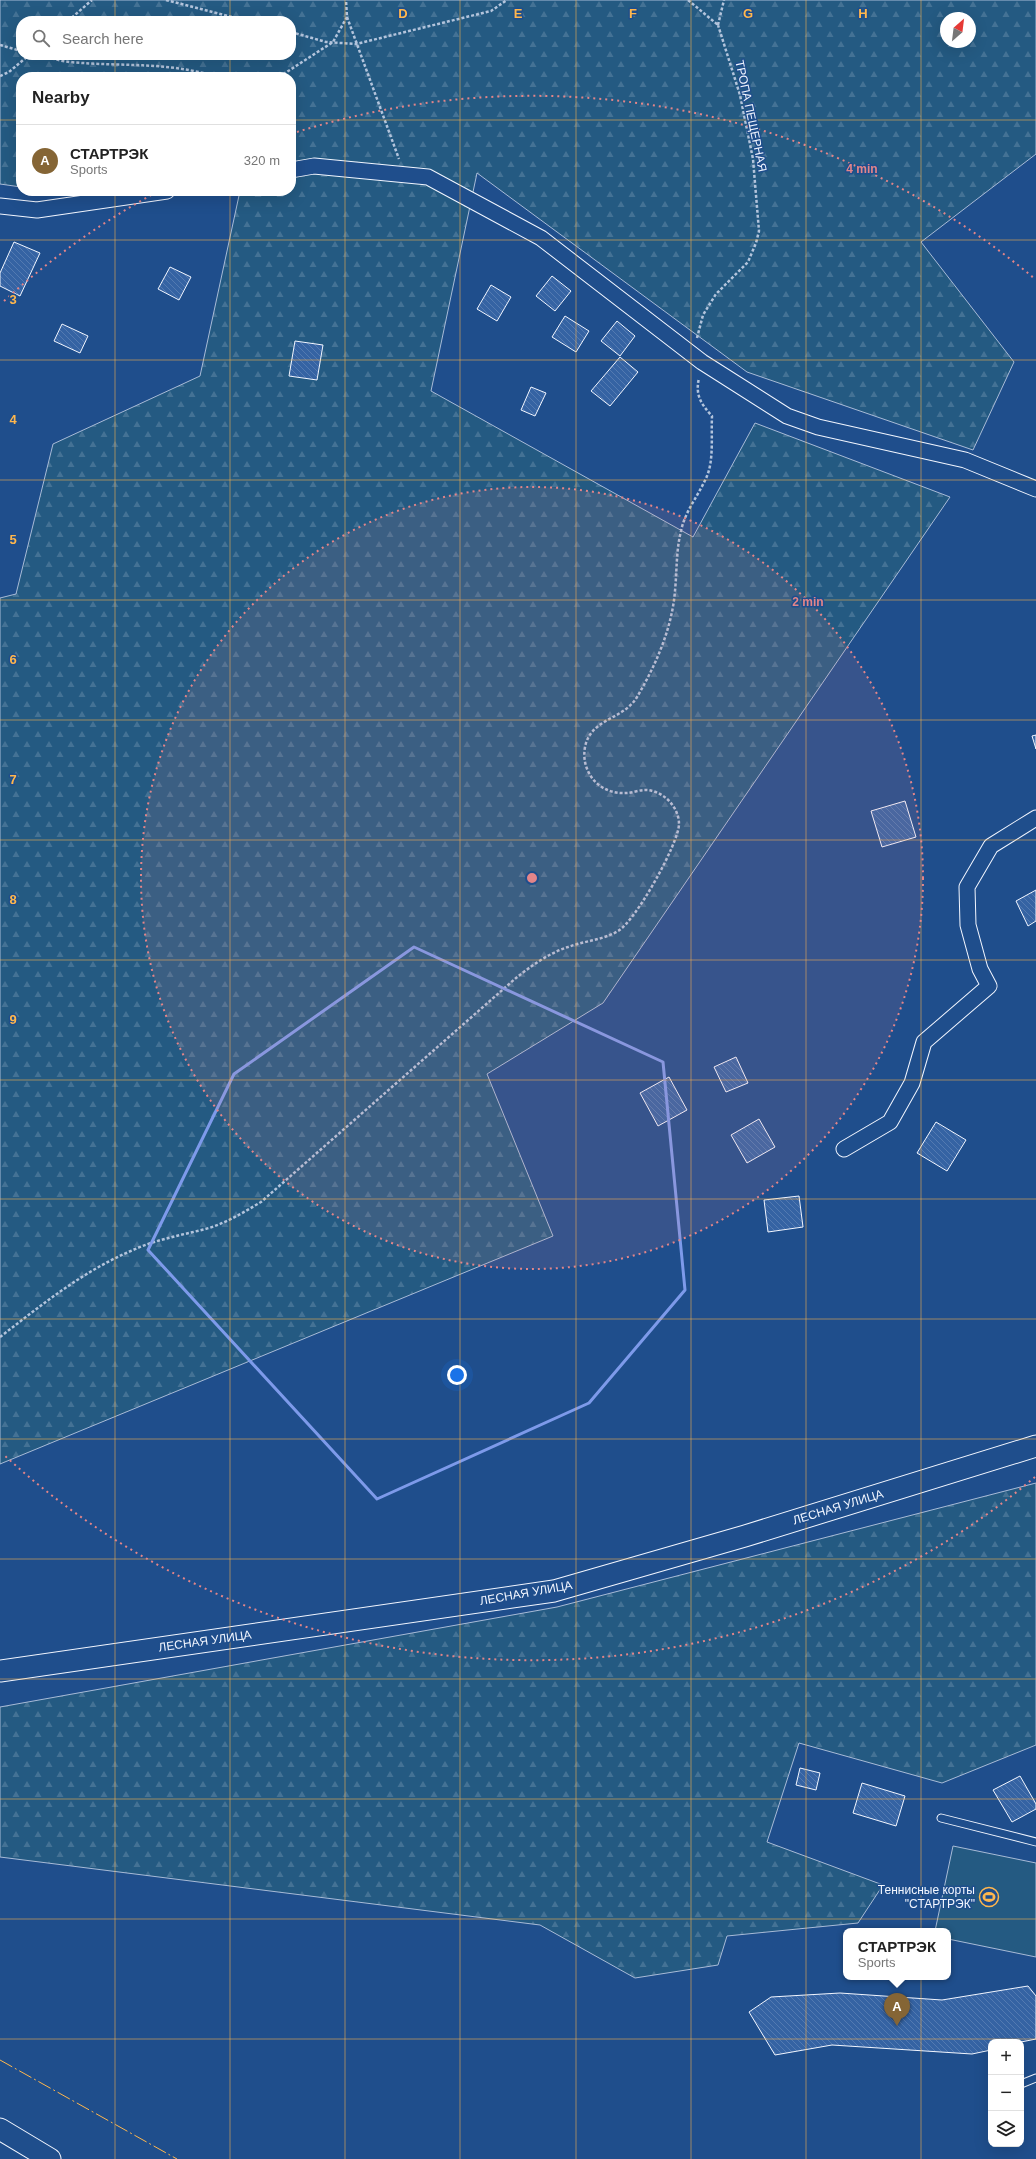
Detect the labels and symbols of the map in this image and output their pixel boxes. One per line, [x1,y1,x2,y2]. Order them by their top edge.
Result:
text: D [398,6,408,21]
text: E [514,6,523,21]
text: F [629,6,637,21]
text: G [743,6,753,21]
text: H [858,6,868,21]
north arrow [940,12,976,48]
street label: ТРОПА ПЕЩЕРНАЯ [732,59,770,173]
text: 4 min [846,162,878,176]
text: 3 [9,292,17,307]
text: 4 [9,412,17,427]
text: 5 [9,532,17,547]
text: 2 min [792,595,824,609]
text: 6 [9,652,17,667]
text: 7 [9,772,17,787]
centre of rings [525,871,539,885]
text: 8 [9,892,17,907]
text: 9 [9,1012,17,1027]
your location [447,1365,467,1385]
street label: ЛЕСНАЯ УЛИЦА [791,1487,885,1527]
street label: ЛЕСНАЯ УЛИЦА [479,1578,573,1608]
street label: ЛЕСНАЯ УЛИЦА [158,1628,252,1654]
place label: Теннисные корты "СТАРТРЭК" [878,1883,975,1911]
sports icon: Теннисные корты "СТАРТРЭК" [978,1886,1000,1908]
pin: A [884,1993,910,2026]

